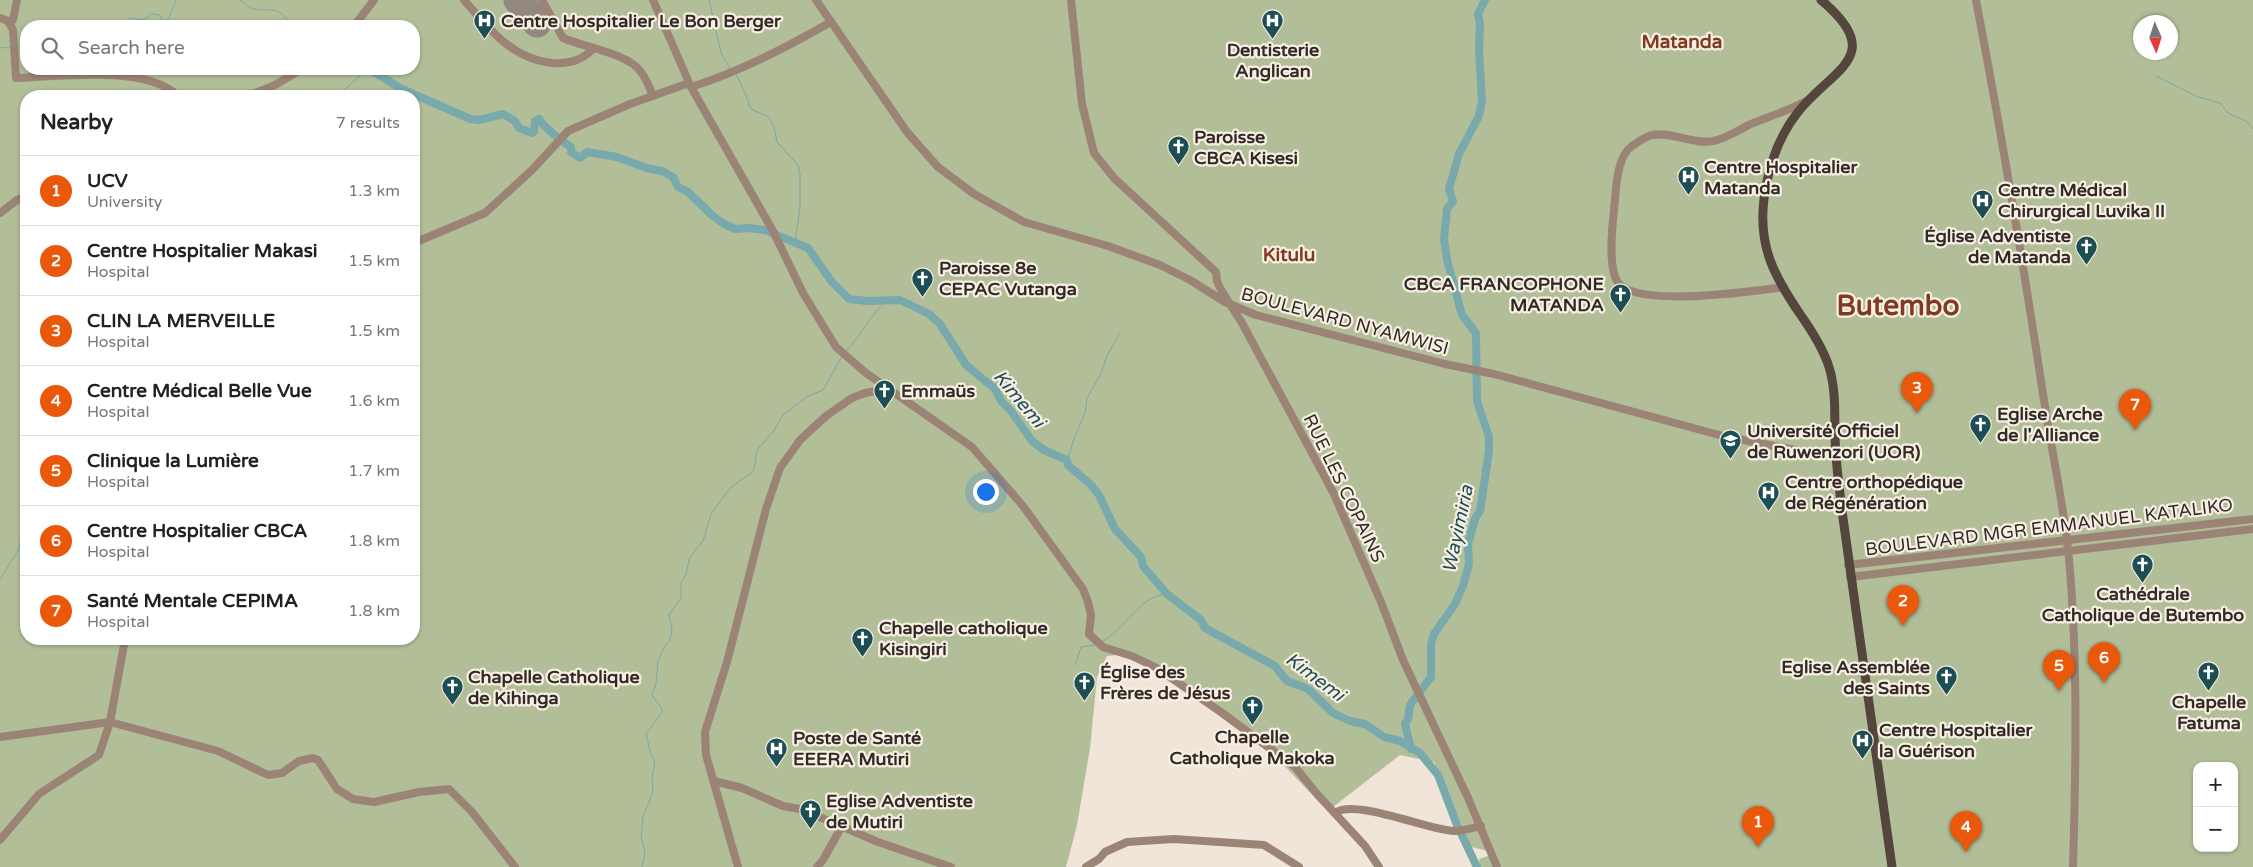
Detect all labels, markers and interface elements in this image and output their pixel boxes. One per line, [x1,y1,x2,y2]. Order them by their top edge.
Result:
hospital icon: Dentisterie Anglican [1261,8,1285,39]
hospital icon: Centre Hospitalier Le Bon Berger [473,9,497,40]
place label: Centre Hospitalier Le Bon Berger [501,10,782,32]
north arrow [2133,15,2178,60]
search box [20,20,420,75]
district label: Matanda [1642,31,1722,53]
icon: search [38,34,66,62]
text: Search here [78,37,185,59]
place label: Dentisterie Anglican [1227,39,1319,82]
text: Nearby [40,110,113,135]
text: 7 results [336,113,400,133]
place label: Paroisse CBCA Kisesi [1194,126,1298,169]
church icon: Paroisse CBCA Kisesi [1166,135,1190,166]
place label: Centre Hospitalier Matanda [1704,156,1858,199]
hospital icon: Centre Hospitalier Matanda [1676,165,1700,196]
text: UCV [87,170,128,192]
place label: Centre Médical Chirurgical Luvika II [1998,179,2165,222]
text: 1 [51,181,61,201]
text: 1.3 km [348,181,400,201]
hospital icon: Centre Médical Chirurgical Luvika II [1970,188,1994,219]
text: University [87,192,162,212]
place label: Église Adventiste de Matanda [1924,225,2071,268]
church icon: Église Adventiste de Matanda [2075,234,2099,265]
text: Centre Hospitalier Makasi [87,240,318,262]
district label: Kitulu [1263,244,1315,266]
text: 2 [51,251,61,271]
text: 1.5 km [348,251,400,271]
place label: Paroisse 8e CEPAC Vutanga [939,257,1077,300]
text: Hospital [87,262,149,282]
church icon: Paroisse 8e CEPAC Vutanga [911,266,935,297]
place label: CBCA FRANCOPHONE MATANDA [1404,273,1604,316]
church icon: CBCA FRANCOPHONE MATANDA [1608,282,1632,313]
street label: BOULEVARD NYAMWISI [1239,283,1451,359]
district label: Butembo [1836,289,1960,323]
text: CLIN LA MERVEILLE [87,310,275,332]
text: 3 [51,321,61,341]
text: 1.5 km [348,321,400,341]
text: Hospital [87,332,149,352]
water label: Kimemi [989,366,1051,434]
pin: 3 [1901,372,1933,413]
church icon: Emmaüs [873,379,897,410]
text: Centre Médical Belle Vue [87,380,312,402]
place label: Emmaüs [901,380,975,402]
pin: 7 [2119,389,2151,430]
text: 4 [51,391,61,411]
text: 1.6 km [348,391,400,411]
text: Hospital [87,402,149,422]
place label: Eglise Arche de l'Alliance [1997,403,2103,446]
street label: RUE LES COPAINS [1299,410,1389,566]
church icon: Eglise Arche de l'Alliance [1969,412,1993,443]
place label: Université Officiel de Ruwenzori (UOR) [1747,420,1921,463]
school or university icon: Université Officiel de Ruwenzori (UOR) [1719,429,1743,460]
text: Clinique la Lumière [87,450,259,472]
text: 5 [51,461,61,481]
text: 1.7 km [348,461,400,481]
place label: Centre orthopédique de Régénération [1785,471,1963,514]
text: Hospital [87,472,149,492]
your location [973,479,999,505]
hospital icon: Centre orthopédique de Régénération [1757,480,1781,511]
water label: Wayimiria [1438,482,1478,575]
street label: BOULEVARD MGR EMMANUEL KATALIKO [1864,494,2234,560]
text: Centre Hospitalier CBCA [87,520,308,542]
text: 6 [51,531,61,551]
text: 1.8 km [348,531,400,551]
text: Hospital [87,542,149,562]
church icon: Cathédrale Catholique de Butembo [2131,552,2155,583]
place label: Cathédrale Catholique de Butembo [2042,583,2244,626]
pin: 2 [1887,585,1919,626]
text: Santé Mentale CEPIMA [87,590,298,612]
text: 7 [51,601,61,621]
text: 1.8 km [348,601,400,621]
text: Hospital [87,612,149,632]
place label: Chapelle catholique Kisingiri [879,617,1048,660]
church icon: Chapelle catholique Kisingiri [851,626,875,657]
pin: 6 [2088,642,2120,683]
water label: Kimemi [1281,648,1351,708]
pin: 5 [2043,650,2075,691]
place label: Eglise Assemblée des Saints [1781,656,1930,699]
church icon: Chapelle Fatuma [2197,660,2221,691]
place label: Église des Frères de Jésus [1100,661,1231,704]
church icon: Eglise Assemblée des Saints [1934,665,1958,696]
place label: Chapelle Catholique de Kihinga [468,666,640,709]
church icon: Église des Frères de Jésus [1072,670,1096,701]
church icon: Chapelle Catholique de Kihinga [440,675,464,706]
place label: Chapelle Fatuma [2172,691,2246,734]
church icon: Chapelle Catholique Makoka [1240,695,1264,726]
place label: Centre Hospitalier la Guérison [1879,719,2033,762]
place label: Chapelle Catholique Makoka [1169,726,1335,769]
place label: Poste de Santé EEERA Mutiri [793,727,921,770]
hospital icon: Centre Hospitalier la Guérison [1851,728,1875,759]
hospital icon: Poste de Santé EEERA Mutiri [765,736,789,767]
map controls [2193,762,2238,852]
button: + [2193,762,2238,807]
place label: Eglise Adventiste de Mutiri [826,790,973,833]
church icon: Eglise Adventiste de Mutiri [798,799,822,830]
pin: 1 [1742,806,1774,847]
button: − [2193,807,2238,852]
pin: 4 [1950,811,1982,852]

